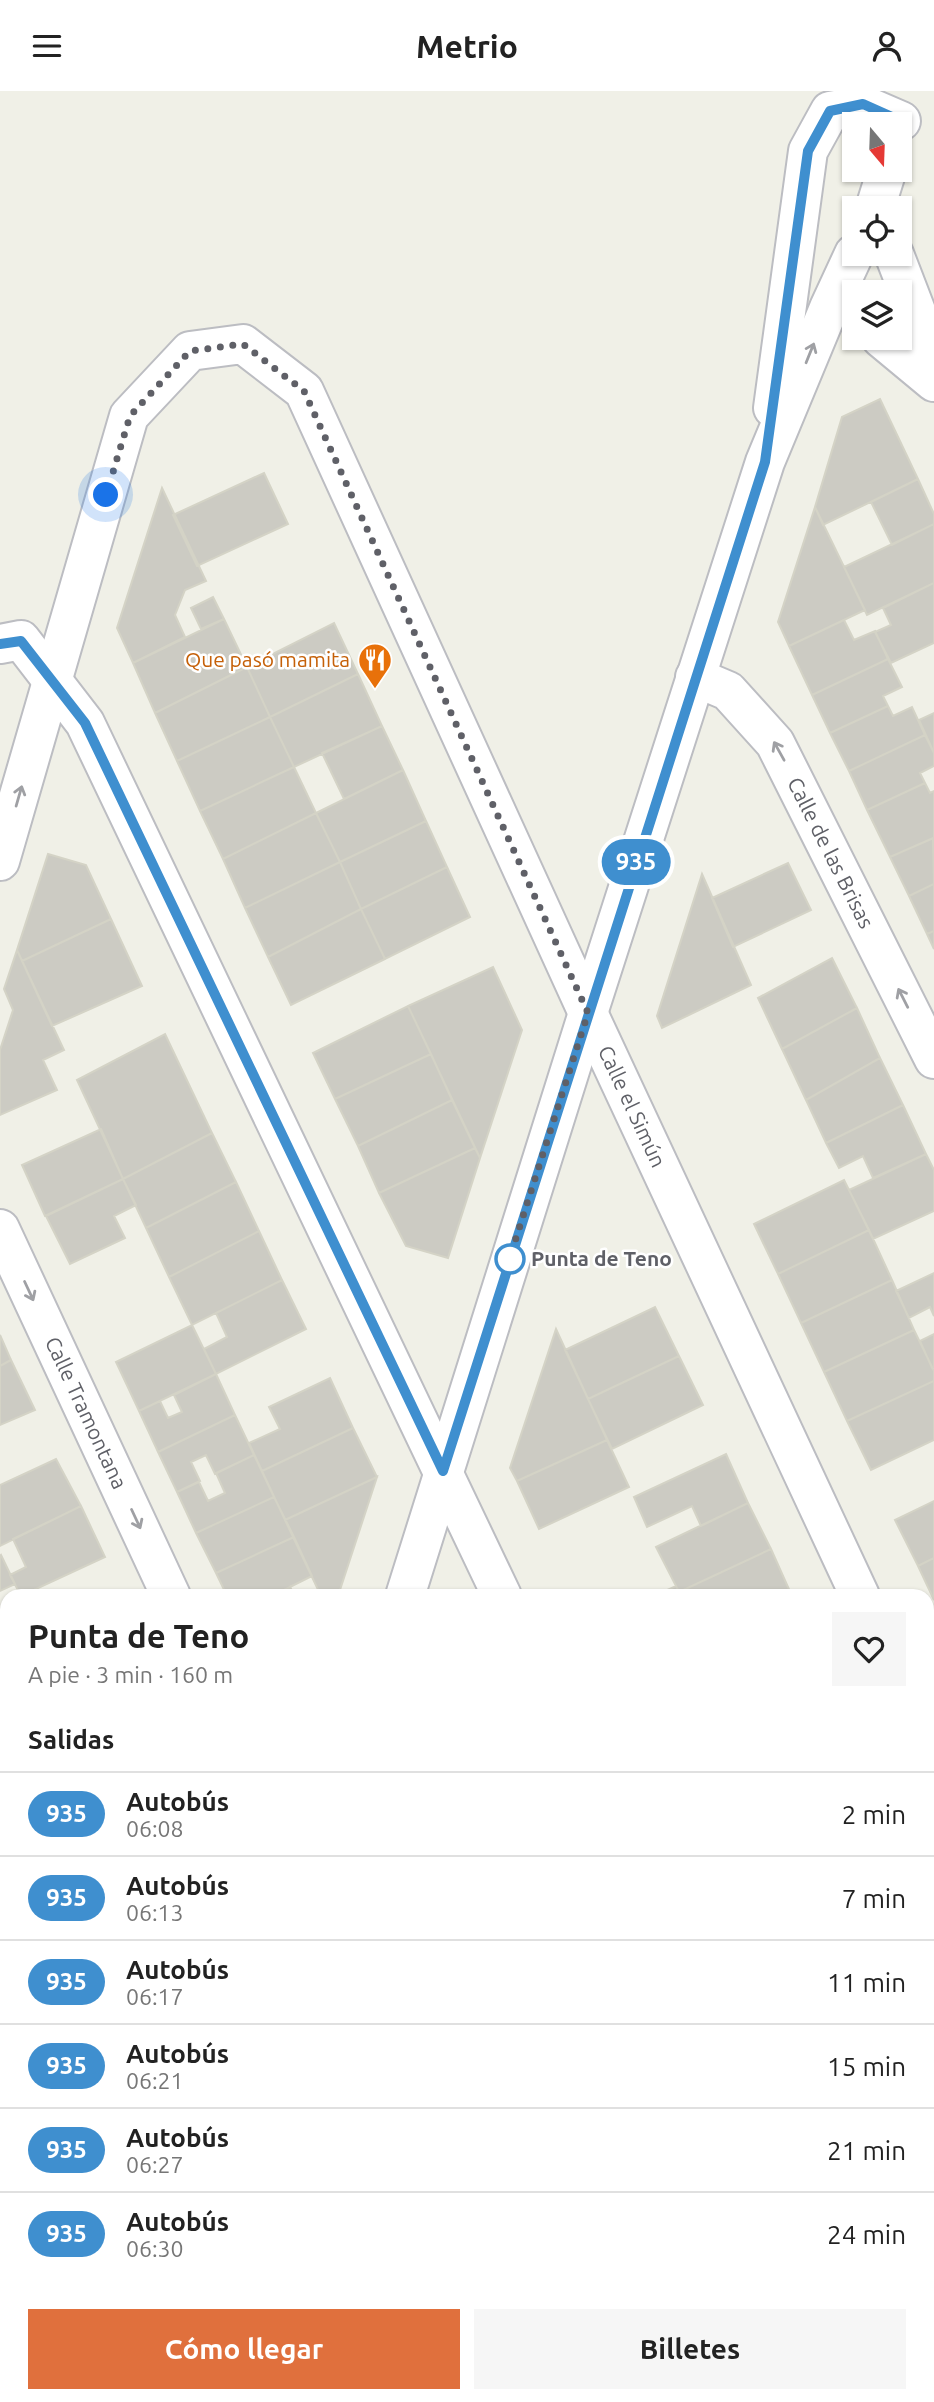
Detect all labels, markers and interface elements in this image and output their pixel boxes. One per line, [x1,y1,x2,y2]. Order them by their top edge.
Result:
icon: menu [28,27,66,65]
icon: person [868,27,906,65]
text: Metrio [416,28,518,64]
north arrow [842,112,912,182]
map controls [842,112,912,350]
button: locate [842,196,912,266]
button: layers [842,280,912,350]
one-way arrow [804,343,817,365]
your location [88,477,123,512]
restaurant icon: Que pasó mamita [356,641,394,690]
place label: Que pasó mamita [185,647,350,671]
one-way arrow [772,742,786,762]
street label: Calle de las Brisas [783,773,879,932]
one-way arrow [13,785,26,807]
line badge: 935 [596,839,676,885]
text: 935 [616,848,656,875]
one-way arrow [896,988,910,1009]
street label: Calle el Simún [594,1042,671,1171]
marker: Punta de Teno [495,1244,525,1274]
place label: Punta de Teno [531,1246,672,1270]
one-way arrow [23,1280,36,1301]
street label: Calle Tramontana [41,1333,132,1492]
one-way arrow [129,1508,143,1529]
button: heart [832,1612,906,1686]
text: Punta de Teno [28,1617,249,1654]
text: A pie · 3 min · 160 m [28,1662,233,1687]
text: Salidas [28,1725,114,1754]
text: Autobús [126,1787,229,1816]
text: 935 [46,1800,87,1827]
text: 2 min [842,1800,906,1829]
text: 06:08 [126,1816,184,1841]
text: Autobús [126,1871,229,1900]
text: 935 [46,1884,87,1911]
text: 7 min [842,1884,906,1913]
text: 06:13 [126,1900,184,1925]
text: Autobús [126,1955,229,1984]
text: 935 [46,1968,87,1995]
text: 11 min [827,1968,906,1997]
text: 06:17 [126,1984,184,2009]
text: Autobús [126,2039,229,2068]
text: 935 [46,2052,87,2079]
text: 15 min [827,2052,906,2081]
text: 06:21 [126,2068,184,2093]
text: Autobús [126,2123,229,2152]
text: 935 [46,2136,87,2163]
text: 21 min [827,2136,906,2165]
text: 06:27 [126,2152,184,2177]
text: Autobús [126,2207,229,2236]
text: 935 [46,2220,87,2247]
text: 24 min [827,2220,906,2249]
text: 06:30 [126,2236,184,2261]
button: Cómo llegar [28,2309,460,2389]
button: Billetes [474,2309,906,2389]

